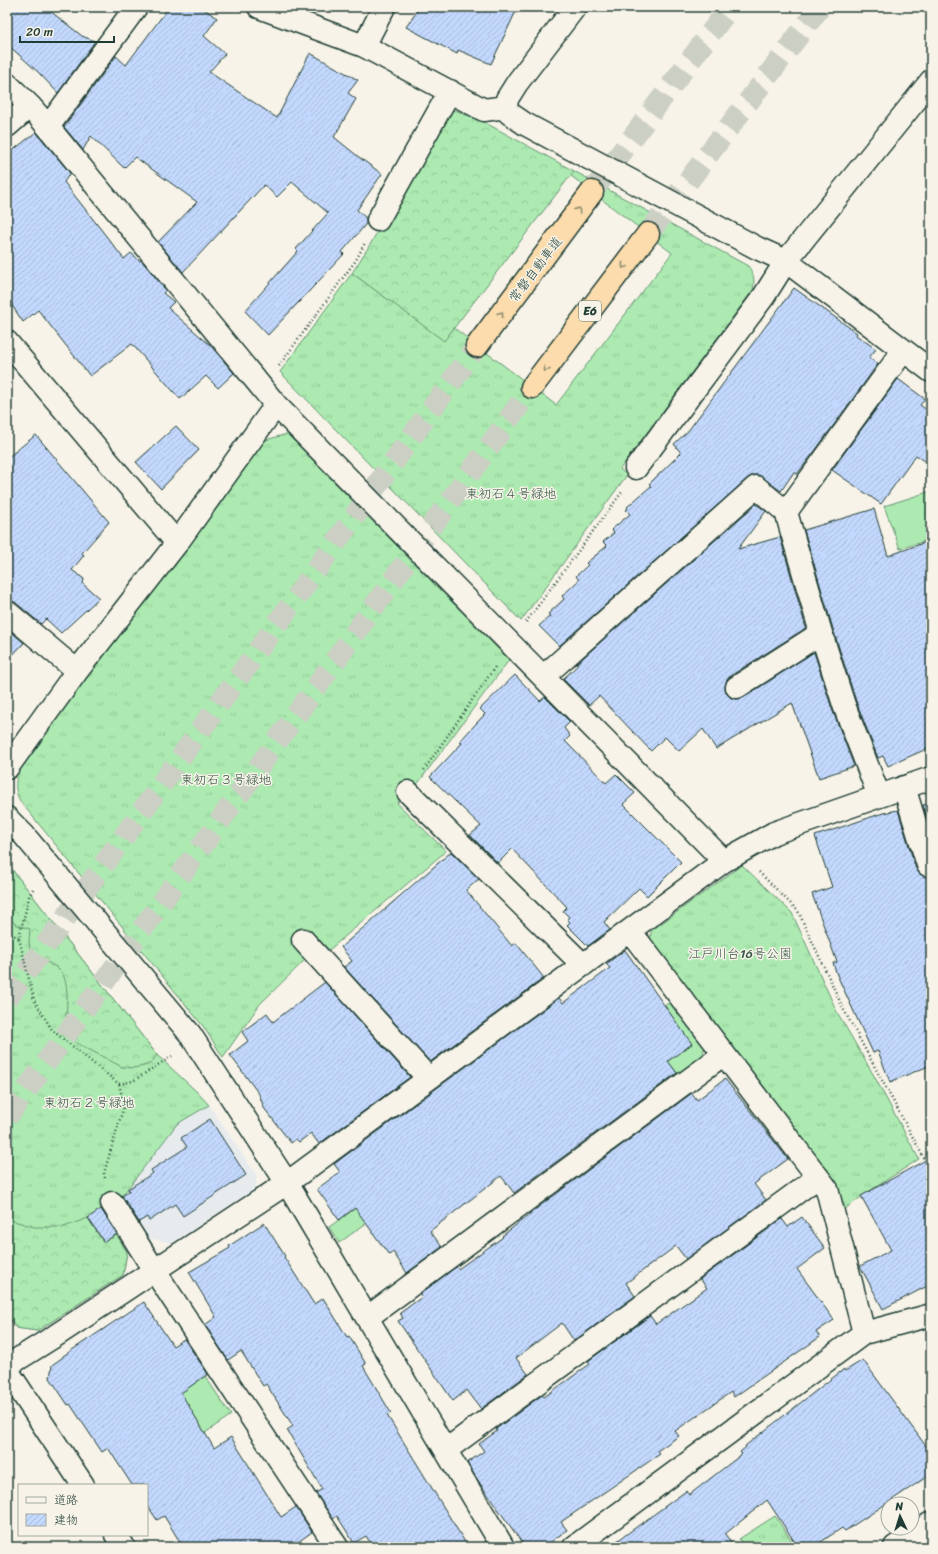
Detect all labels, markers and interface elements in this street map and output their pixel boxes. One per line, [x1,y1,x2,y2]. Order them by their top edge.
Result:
scale bar [20,18,114,44]
text: 20 m [26,21,53,43]
one-way arrow [574,208,581,215]
street label: 常磐自動車道 [503,231,568,307]
one-way arrow [622,261,629,268]
road number: E6 [579,301,601,321]
one-way arrow [496,312,503,319]
one-way arrow [543,365,550,372]
park label: 東初石４号緑地 [465,482,557,505]
park label: 東初石３号緑地 [180,768,272,791]
park label: 江戸川台16号公園 [688,942,792,965]
park label: 東初石２号緑地 [43,1091,135,1114]
legend [18,1484,148,1536]
text: 道路 [54,1489,78,1511]
north arrow [880,1496,920,1536]
text: N [894,1497,904,1516]
text: 建物 [54,1509,78,1531]

